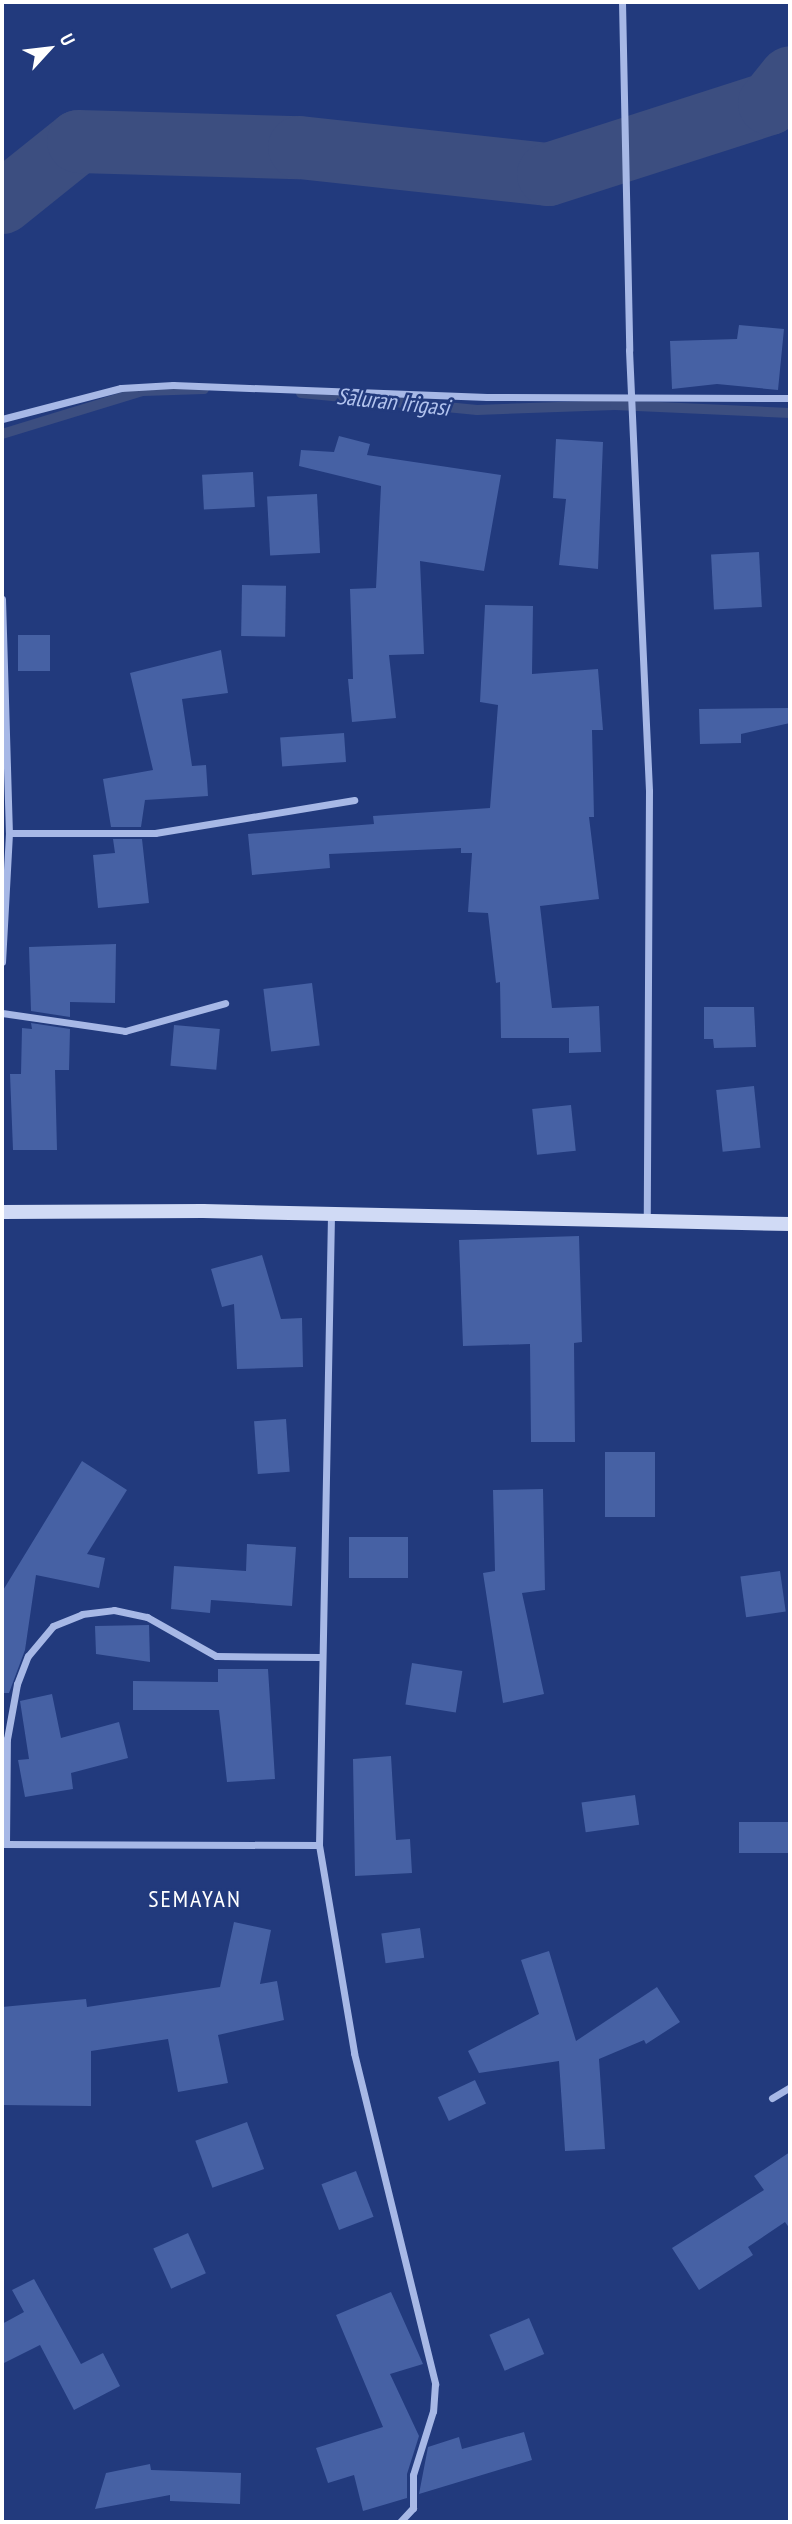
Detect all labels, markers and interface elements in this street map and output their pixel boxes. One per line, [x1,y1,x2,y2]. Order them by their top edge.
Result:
north arrow [14,14,84,84]
text: U [55,30,81,49]
water label: Saluran Irigasi [335,382,451,422]
district label: SEMAYAN [149,1885,241,1913]

